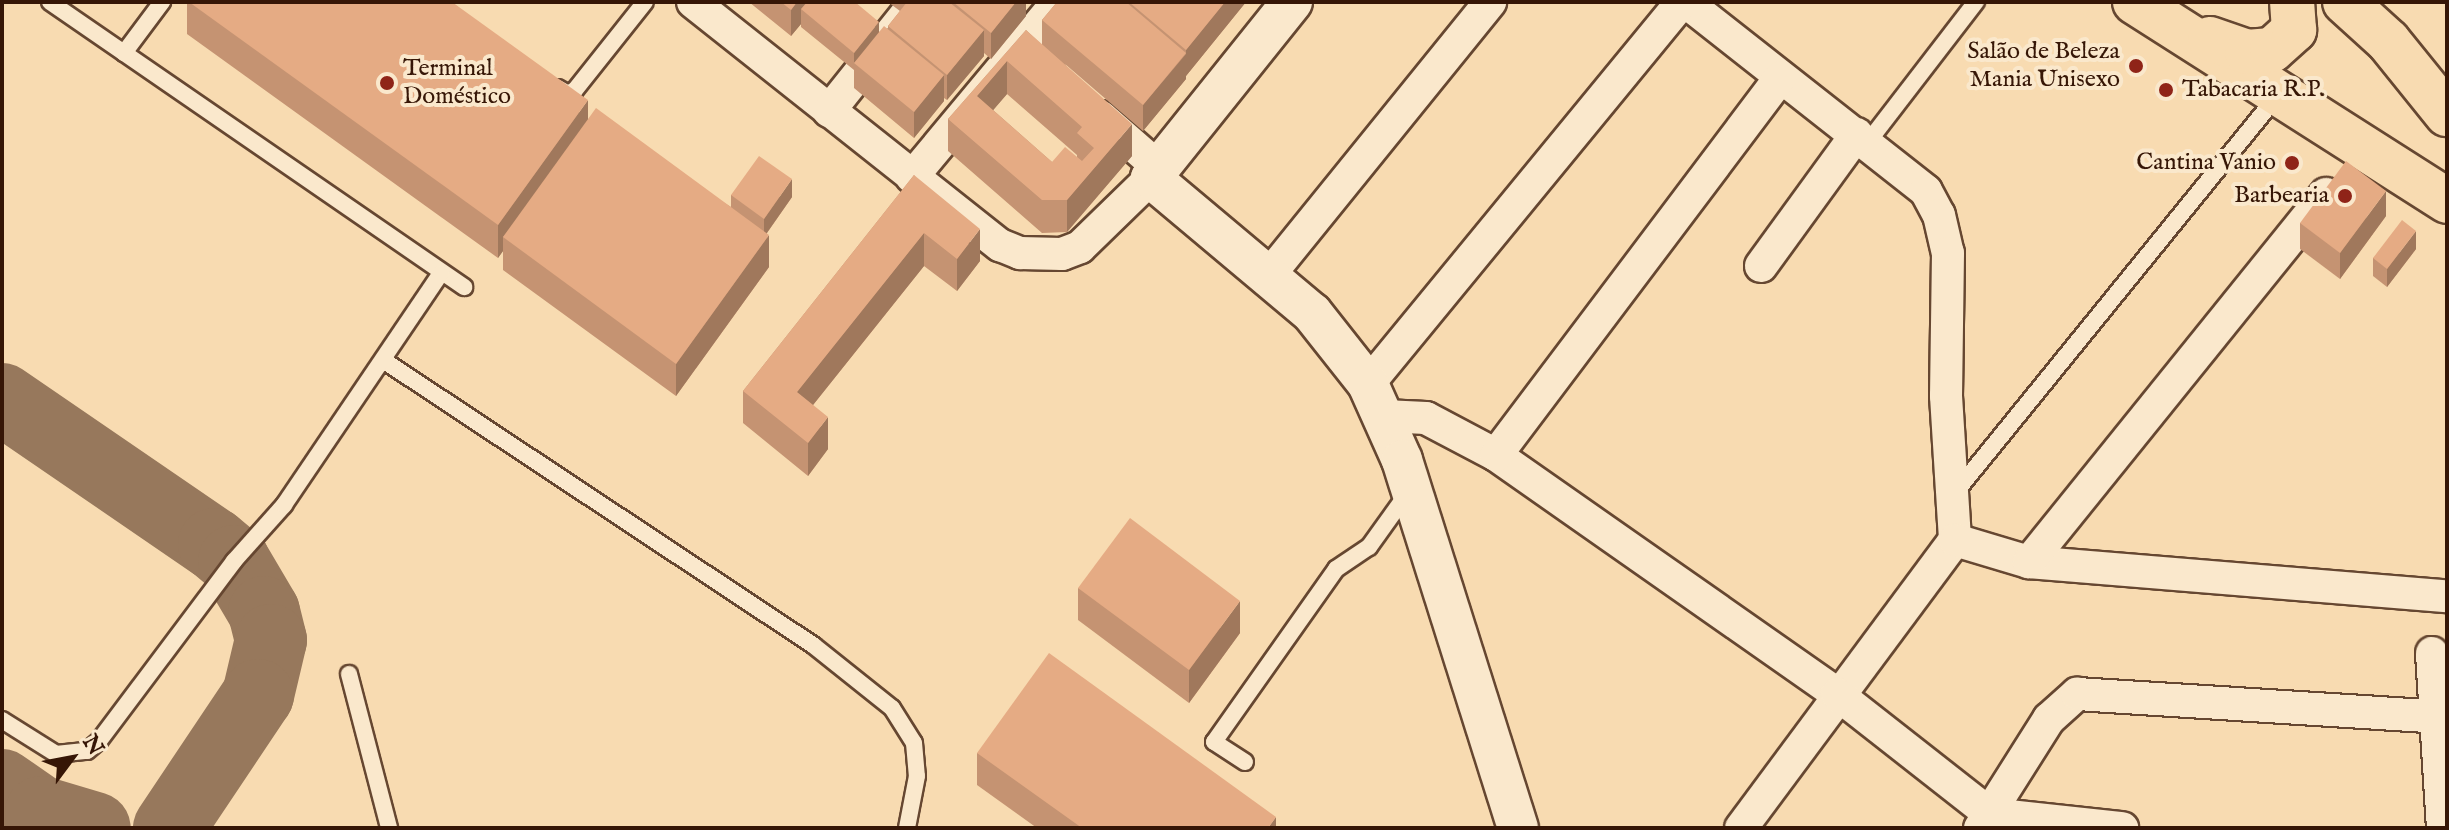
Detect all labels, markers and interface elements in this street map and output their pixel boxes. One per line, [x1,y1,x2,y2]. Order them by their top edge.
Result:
place label: Salão de Beleza Mania Unisexo [1967,38,2120,94]
place label: Terminal Doméstico [403,55,511,111]
marker: Salão de Beleza Mania Unisexo [2127,57,2145,75]
marker: Terminal Doméstico [378,74,396,92]
place label: Tabacaria R.P. [2182,76,2324,104]
marker: Tabacaria R.P. [2157,81,2175,99]
place label: Cantina Vanio [2136,149,2276,177]
marker: Cantina Vanio [2283,154,2301,172]
place label: Barbearia [2234,182,2329,210]
marker: Barbearia [2336,187,2354,205]
north arrow [32,718,112,798]
text: N [75,730,109,761]

